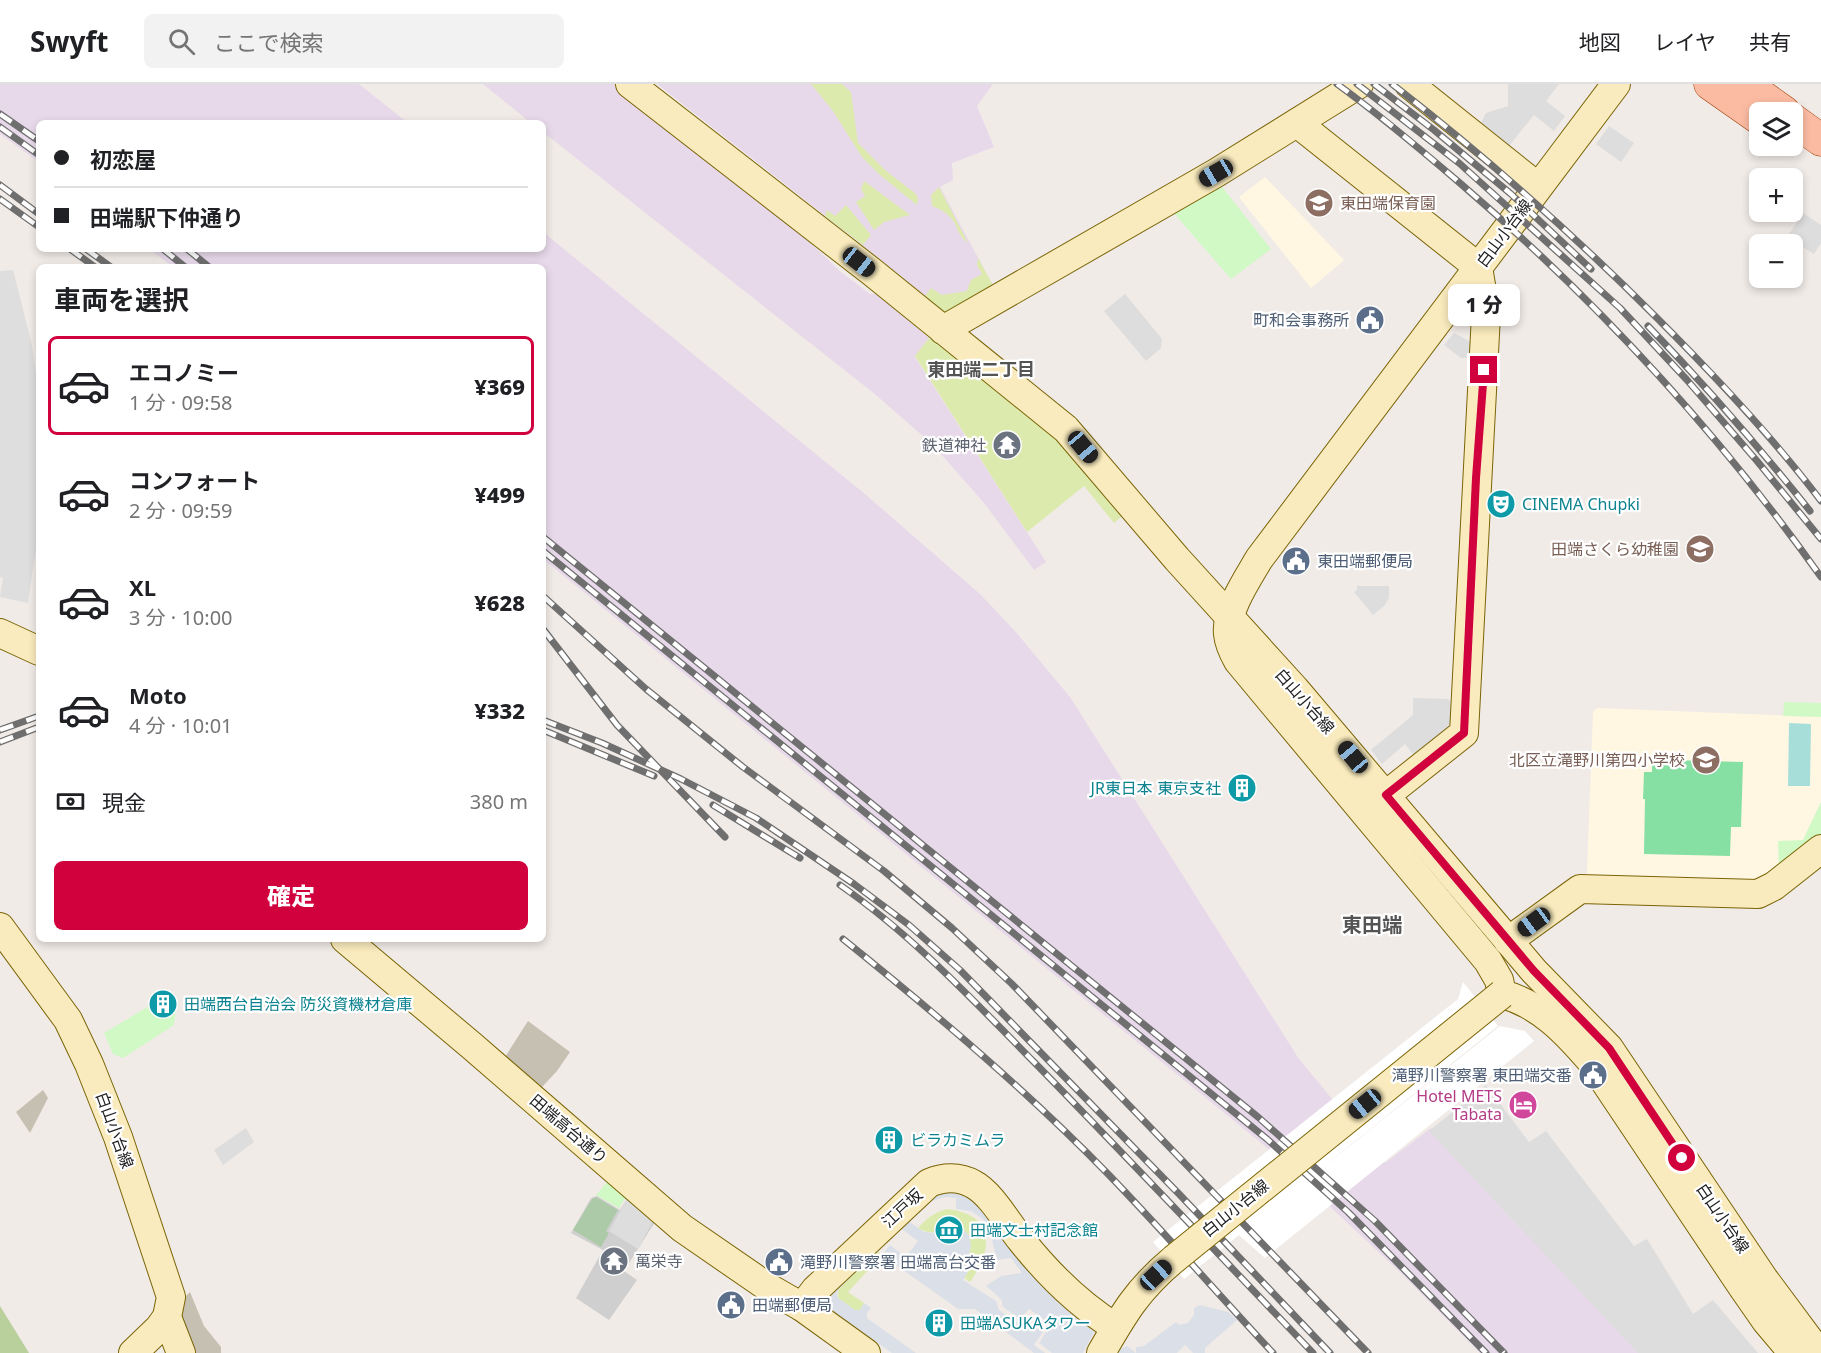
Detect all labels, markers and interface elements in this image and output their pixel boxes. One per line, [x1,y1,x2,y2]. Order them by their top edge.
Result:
search box [144,14,564,68]
text: Swyft [30,22,108,60]
icon: search [165,25,198,58]
text: ここで検索 [213,27,323,57]
text: 地図 [1579,28,1621,56]
text: レイヤ [1654,28,1716,56]
text: 共有 [1749,28,1791,56]
map controls [1749,102,1803,288]
button: layers [1749,102,1803,156]
text: 初恋屋 [90,144,156,174]
car [1196,156,1236,190]
button: + [1749,168,1803,222]
school or university icon: 東田端保育園 [1303,187,1335,219]
place label: 東田端保育園 [1340,192,1436,214]
street label: 白山小台線 [1471,194,1537,272]
text: 田端駅下仲通り [90,202,244,232]
button: − [1749,234,1803,288]
car [839,244,879,280]
text: 車両を選択 [54,281,189,318]
callout: 1 分 [1448,283,1520,325]
text: 1 分 [1466,291,1502,318]
public building icon: 町和会事務所 [1354,304,1386,336]
place label: 町和会事務所 [1253,309,1349,331]
route end [1470,356,1497,383]
text: エコノミー [129,357,239,387]
district label: 東田端二丁目 [927,357,1035,381]
icon: car [57,359,111,413]
text: ¥369 [474,371,525,401]
text: 1 分 · 09:58 [129,389,233,416]
car [1065,427,1101,467]
temple icon: 鉄道神社 [991,429,1023,461]
place label: 鉄道神社 [922,434,986,456]
text: コンフォート [129,465,260,495]
icon: car [57,467,111,521]
text: ¥499 [474,479,525,509]
theatre icon: CINEMA Chupki [1485,488,1517,520]
place label: CINEMA Chupki [1522,493,1640,515]
text: 2 分 · 09:59 [129,497,233,524]
school or university icon: 田端さくら幼稚園 [1684,533,1716,565]
place label: 田端さくら幼稚園 [1551,538,1679,560]
public building icon: 東田端郵便局 [1280,545,1312,577]
place label: 東田端郵便局 [1317,550,1413,572]
text: XL [129,572,156,602]
icon: car [57,575,111,629]
text: ¥628 [474,587,525,617]
text: 3 分 · 10:00 [129,604,233,631]
street label: 白山小台線 [1270,664,1340,738]
text: Moto [129,680,187,710]
icon: car [57,683,111,737]
text: ¥332 [474,695,525,725]
text: 4 分 · 10:01 [129,712,233,739]
car [1335,737,1371,777]
school or university icon: 北区立滝野川第四小学校 [1690,744,1722,776]
place label: 北区立滝野川第四小学校 [1509,749,1685,771]
building icon: JR東日本 東京支社 [1226,772,1258,804]
place label: JR東日本 東京支社 [1089,777,1221,799]
icon: cash [54,785,87,818]
text: 現金 [102,787,146,817]
text: 380 m [470,788,528,815]
button: 確定 [54,861,528,930]
car [1514,904,1554,940]
district label: 東田端 [1342,911,1402,938]
building icon: 田端西台自治会 防災資機材倉庫 [147,988,179,1020]
place label: 田端西台自治会 防災資機材倉庫 [184,993,412,1015]
public building icon: 滝野川警察署 東田端交番 [1577,1059,1609,1091]
place label: 滝野川警察署 東田端交番 [1392,1064,1572,1086]
place label: Hotel METS Tabata [1416,1085,1502,1125]
car [1345,1086,1385,1122]
street label: 白山小台線 [91,1089,139,1171]
street label: 田端高台通り [526,1089,612,1169]
hotel icon: Hotel METS Tabata [1507,1089,1539,1121]
building icon: ビラカミムラ [873,1124,905,1156]
place label: ビラカミムラ [910,1129,1005,1151]
route start [1668,1144,1695,1171]
street label: 白山小台線 [1197,1174,1273,1242]
street label: 白山小台線 [1692,1179,1754,1257]
street label: 江戸坂 [877,1184,927,1232]
museum icon: 田端文士村記念館 [933,1214,965,1246]
place label: 田端文士村記念館 [970,1219,1098,1241]
temple icon: 萬栄寺 [598,1245,630,1277]
public building icon: 滝野川警察署 田端高台交番 [763,1246,795,1278]
place label: 萬栄寺 [635,1250,683,1272]
place label: 滝野川警察署 田端高台交番 [800,1251,996,1273]
car [1137,1256,1175,1294]
public building icon: 田端郵便局 [715,1289,747,1321]
place label: 田端郵便局 [752,1294,832,1316]
building icon: 田端ASUKAタワー [923,1307,955,1339]
place label: 田端ASUKAタワー [960,1312,1091,1334]

